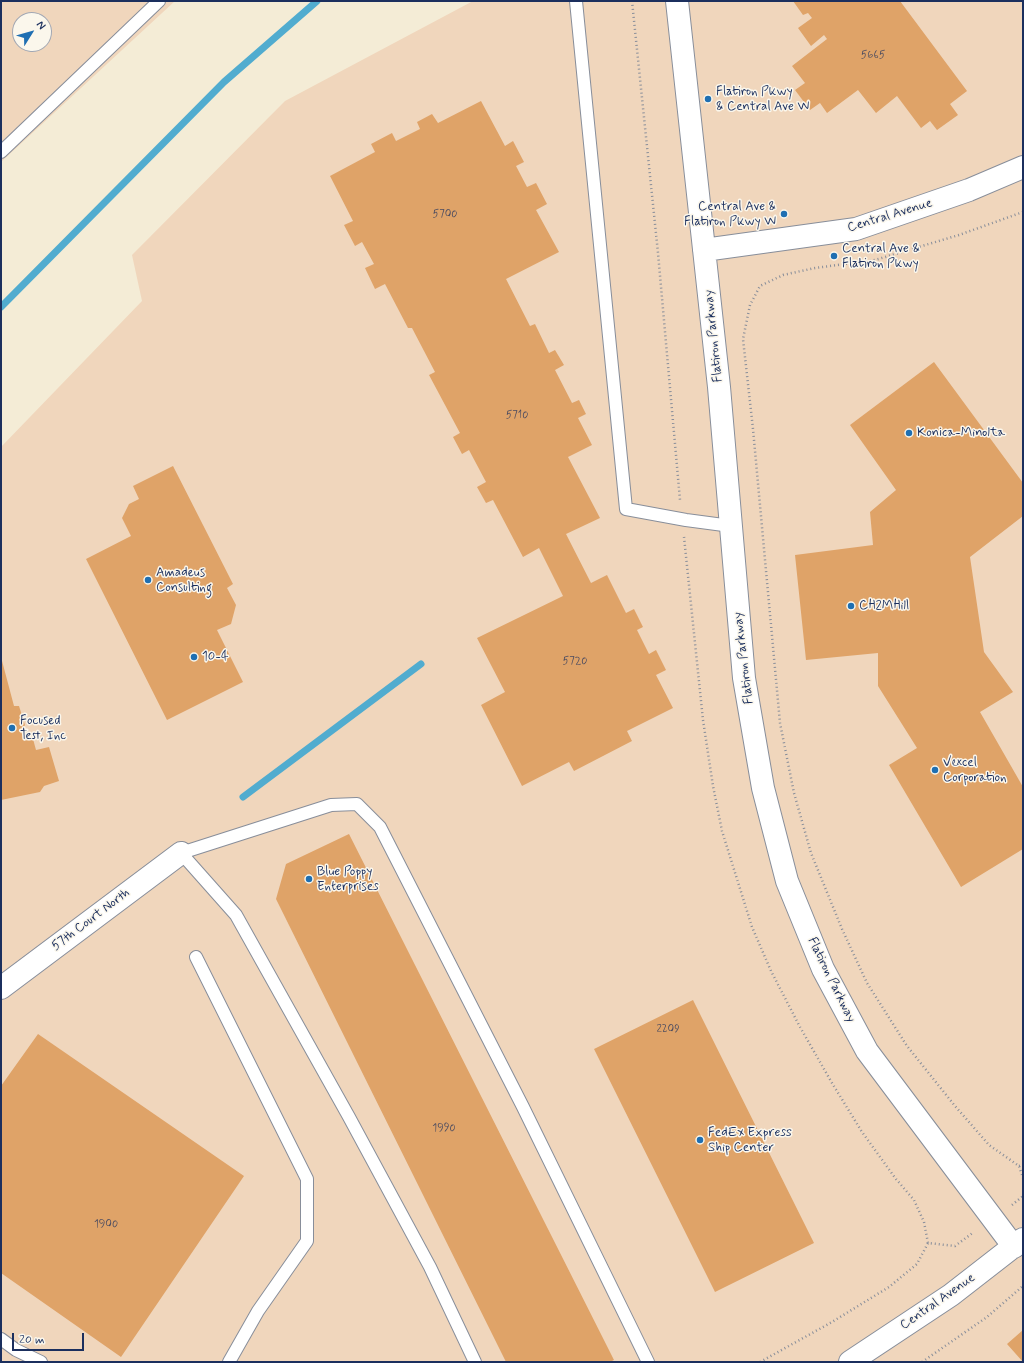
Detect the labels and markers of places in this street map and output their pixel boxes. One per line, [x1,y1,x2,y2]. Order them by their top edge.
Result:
place label: Flatiron Pkwy & Central Ave W [716,84,809,115]
marker: Flatiron Pkwy & Central Ave W [703,94,713,104]
place label: Central Ave & Flatiron Pkwy W [684,199,776,230]
marker: Central Ave & Flatiron Pkwy W [779,209,789,219]
place label: Central Ave & Flatiron Pkwy [842,241,920,272]
marker: Central Ave & Flatiron Pkwy [829,251,839,261]
place label: Konica-Minolta [917,425,1005,441]
marker: Konica-Minolta [904,428,914,438]
place label: Amadeus Consulting [156,565,212,596]
marker: Amadeus Consulting [143,575,153,585]
place label: CH2MHill [859,598,909,614]
marker: CH2MHill [846,601,856,611]
place label: 10-4 [202,649,229,665]
marker: 10-4 [189,652,199,662]
place label: Focused Test, Inc [20,713,66,744]
marker: Focused Test, Inc [7,723,17,733]
place label: Vexcel Corporation [943,755,1006,786]
marker: Vexcel Corporation [930,765,940,775]
place label: Blue Poppy Enterprises [317,864,379,895]
marker: Blue Poppy Enterprises [304,874,314,884]
place label: FedEx Express Ship Center [708,1125,792,1156]
marker: FedEx Express Ship Center [695,1135,705,1145]

